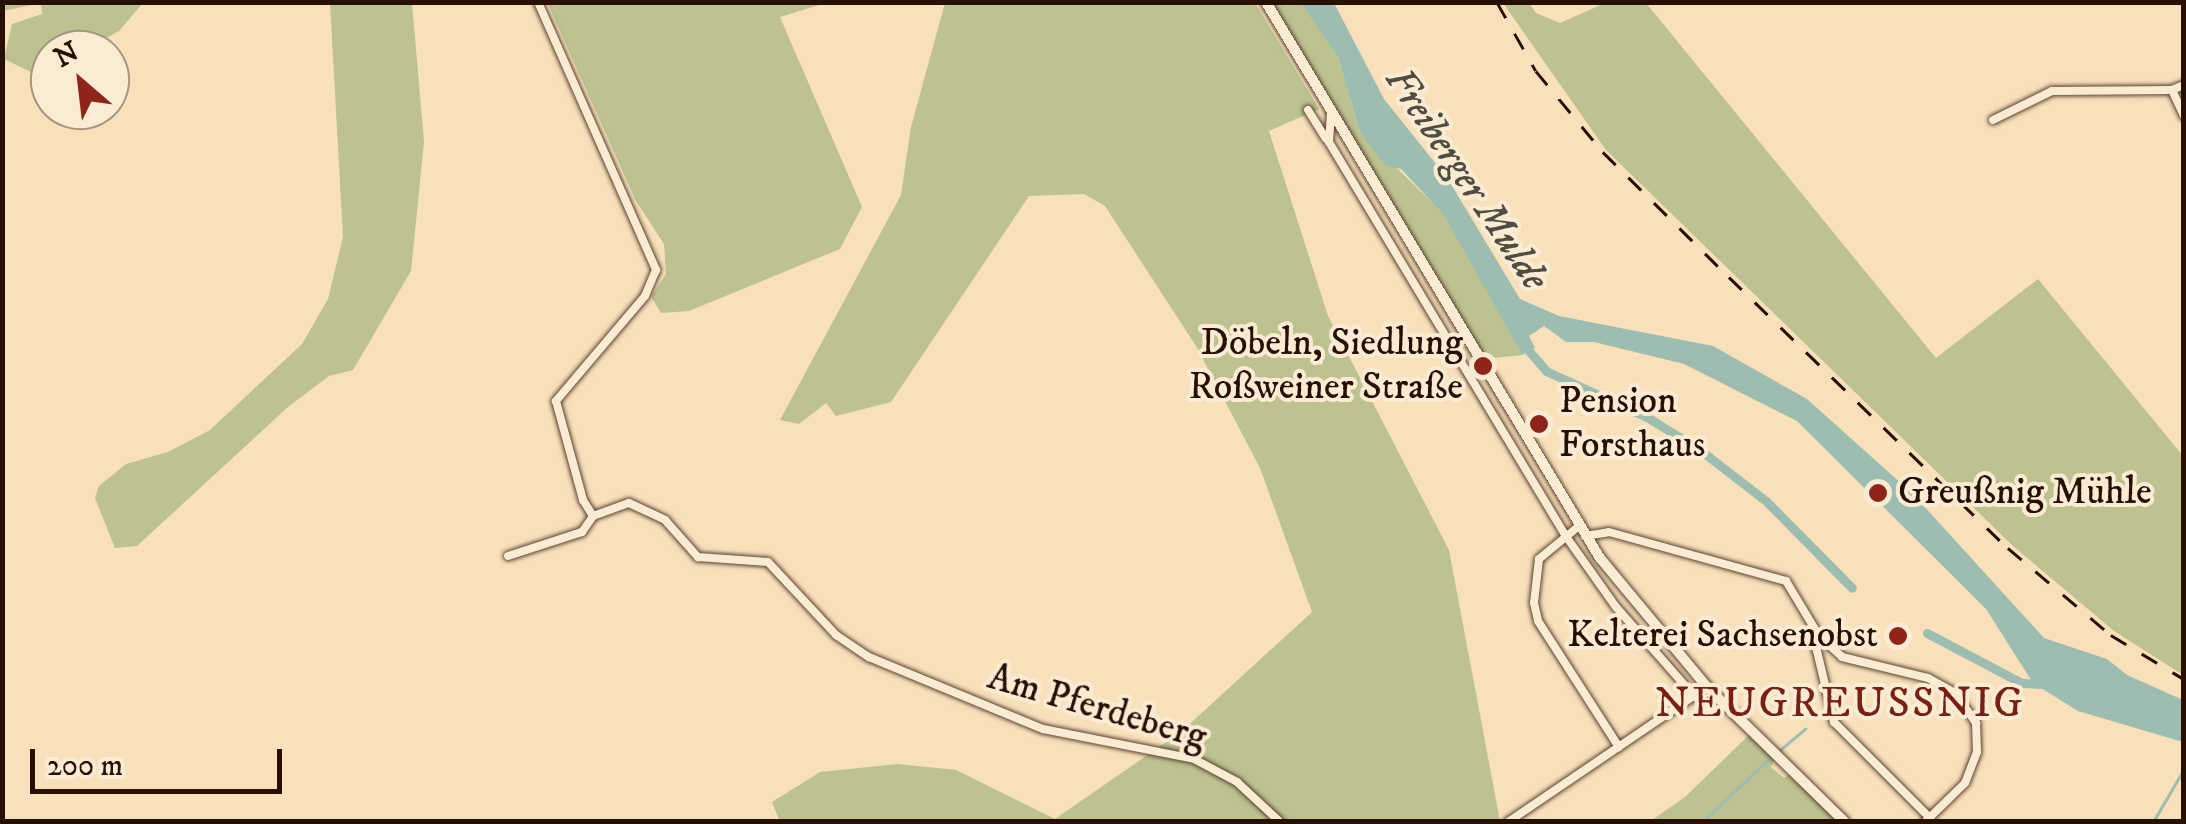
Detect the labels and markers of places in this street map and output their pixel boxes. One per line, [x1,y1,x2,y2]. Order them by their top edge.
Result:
place label: Döbeln, Siedlung Roßweiner Straße [1189,321,1463,410]
marker: Döbeln, Siedlung Roßweiner Straße [1472,355,1494,377]
place label: Pension Forsthaus [1559,379,1705,468]
marker: Pension Forsthaus [1528,413,1550,435]
place label: Greußnig Mühle [1898,470,2152,516]
marker: Greußnig Mühle [1867,482,1889,504]
place label: Kelterei Sachsenobst [1567,613,1878,659]
marker: Kelterei Sachsenobst [1887,625,1909,647]

